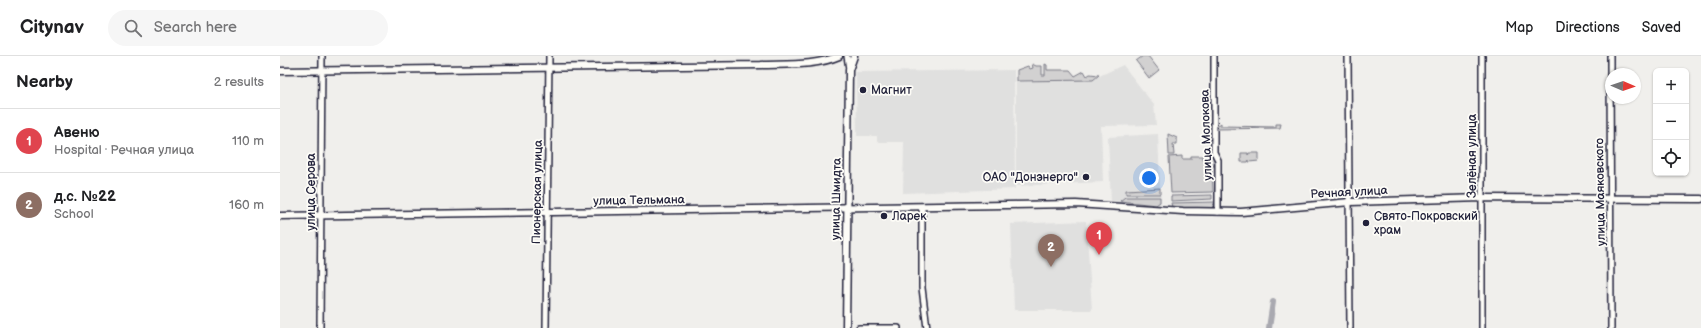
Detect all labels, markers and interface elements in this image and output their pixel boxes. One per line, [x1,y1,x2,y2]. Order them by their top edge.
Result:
search box [108,10,388,46]
text: Citynav [20,16,84,39]
icon: search [122,17,144,39]
text: Search here [154,18,237,37]
text: Map [1505,19,1533,36]
text: Directions [1555,19,1620,36]
text: Saved [1642,19,1681,36]
north arrow [1605,68,1641,104]
map controls [1653,68,1689,176]
button: + [1653,68,1689,104]
text: Nearby [16,72,73,92]
text: 2 results [214,74,264,90]
place label: Магнит [871,83,912,98]
marker: Магнит [858,85,868,95]
street label: улица Молокова [1197,89,1216,181]
button: − [1653,104,1689,140]
street label: Зелёная улица [1465,114,1480,198]
text: Авеню [54,123,100,142]
text: 1 [26,133,32,149]
text: 110 m [232,133,264,149]
street label: улица Маяковского [1592,138,1609,246]
street label: Пионерская улица [529,140,546,244]
button: locate [1653,140,1689,176]
text: Hospital · Речная улица [54,142,194,158]
street label: улица Серова [304,153,319,231]
street label: улица Шмидта [828,158,845,240]
your location [1139,168,1159,188]
place label: ОАО "Донэнерго" [983,170,1078,185]
marker: ОАО "Донэнерго" [1081,172,1091,182]
street label: Речная улица [1310,183,1388,202]
text: д.с. №22 [54,187,116,206]
street label: улица Тельмана [593,192,685,209]
text: 2 [25,197,33,213]
text: 160 m [229,197,264,213]
text: School [54,206,94,222]
place label: Ларек [891,209,927,224]
place label: Свято-Покровский храм [1374,209,1478,238]
marker: Ларек [879,211,889,221]
marker: Свято-Покровский храм [1361,218,1371,228]
pin: 1 [1086,222,1112,255]
pin: 2 [1038,234,1064,267]

